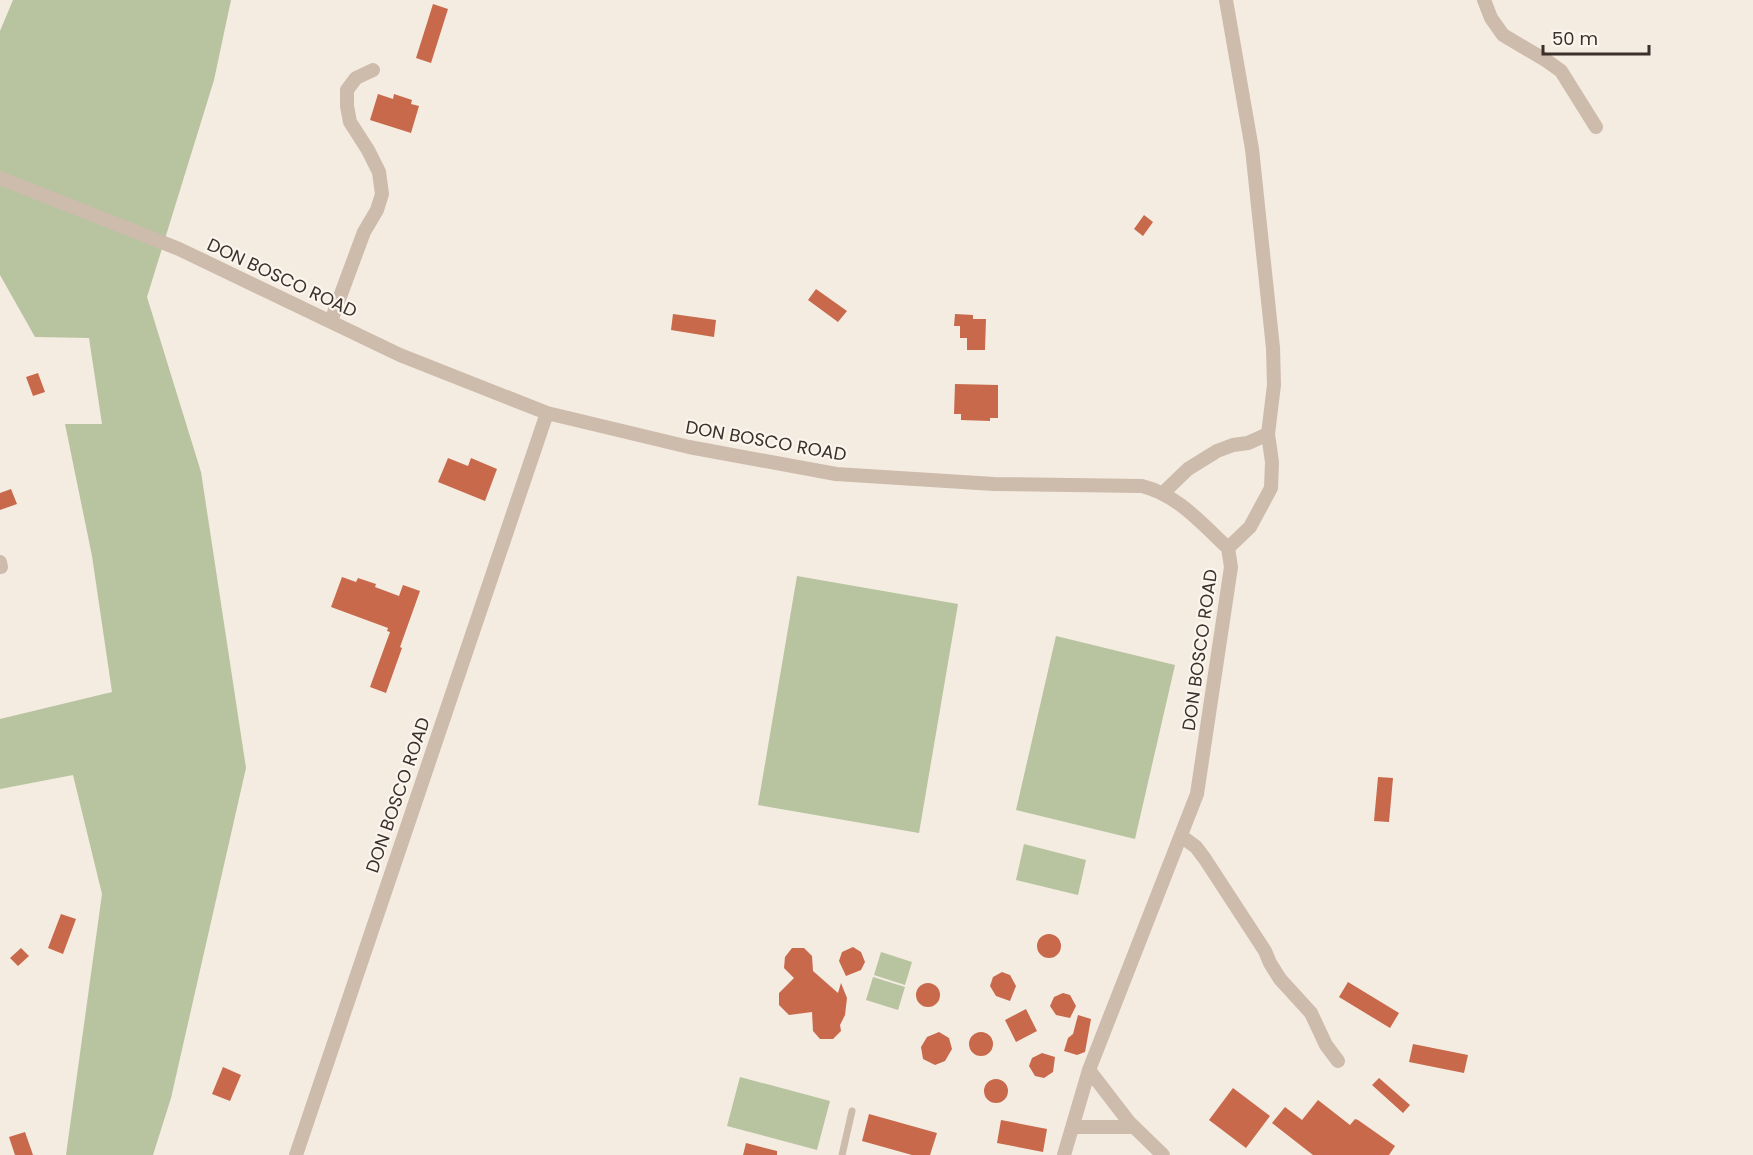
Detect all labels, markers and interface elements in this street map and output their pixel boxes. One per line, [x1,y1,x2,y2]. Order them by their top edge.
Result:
scale bar [1543,18,1650,56]
text: 50 m [1552,26,1598,51]
street label: DON BOSCO ROAD [203,232,361,323]
street label: DON BOSCO ROAD [684,414,848,467]
street label: DON BOSCO ROAD [1176,568,1223,732]
street label: DON BOSCO ROAD [359,714,436,876]

